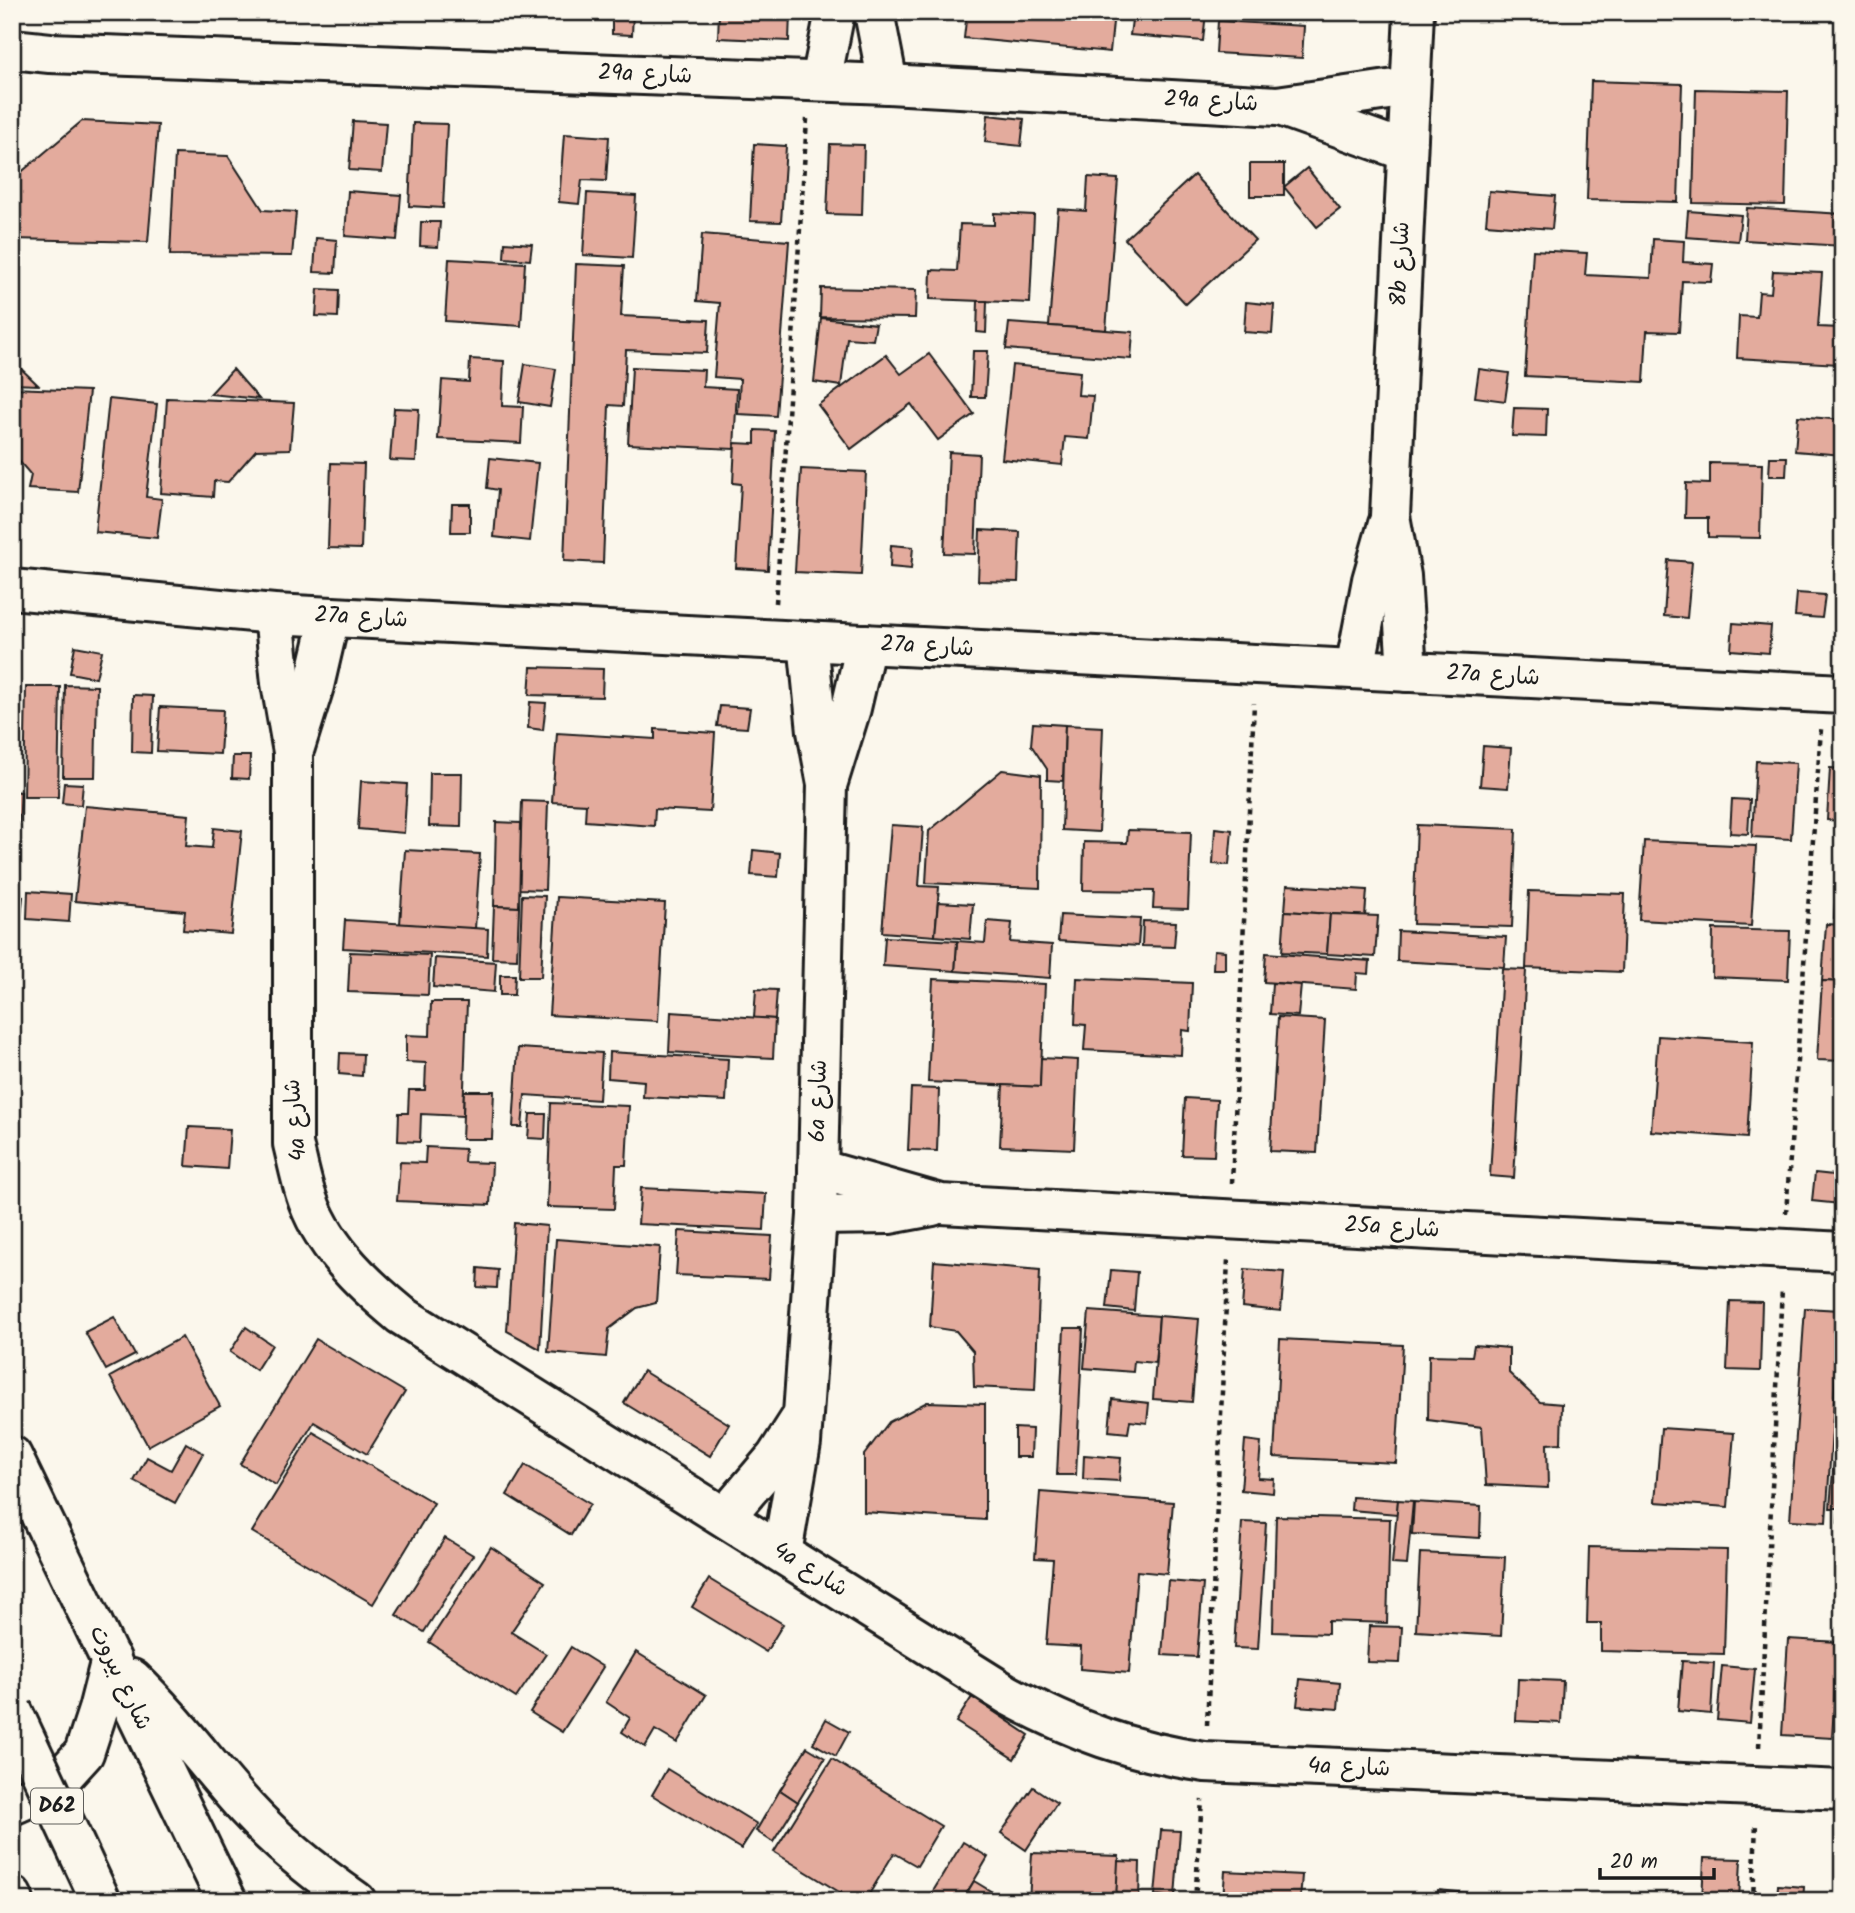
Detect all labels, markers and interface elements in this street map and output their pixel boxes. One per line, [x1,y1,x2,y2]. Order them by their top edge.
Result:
street label: 29a شارع [597,55,693,95]
street label: 29a شارع [1163,82,1259,122]
street label: 8b شارع [1382,221,1420,307]
street label: 27a شارع [313,598,409,638]
street label: 27a شارع [879,627,975,667]
street label: 27a شارع [1445,656,1541,696]
street label: 6a شارع [800,1059,838,1143]
street label: 4a شارع [274,1077,318,1163]
street label: 25a شارع [1343,1208,1441,1248]
street label: 4a شارع [765,1533,855,1607]
street label: شارع بيروت [79,1619,161,1737]
street label: 4a شارع [1307,1749,1391,1787]
road number: D62 [31,1788,83,1824]
scale bar [1600,1836,1713,1880]
text: 20 m [1610,1846,1658,1879]

